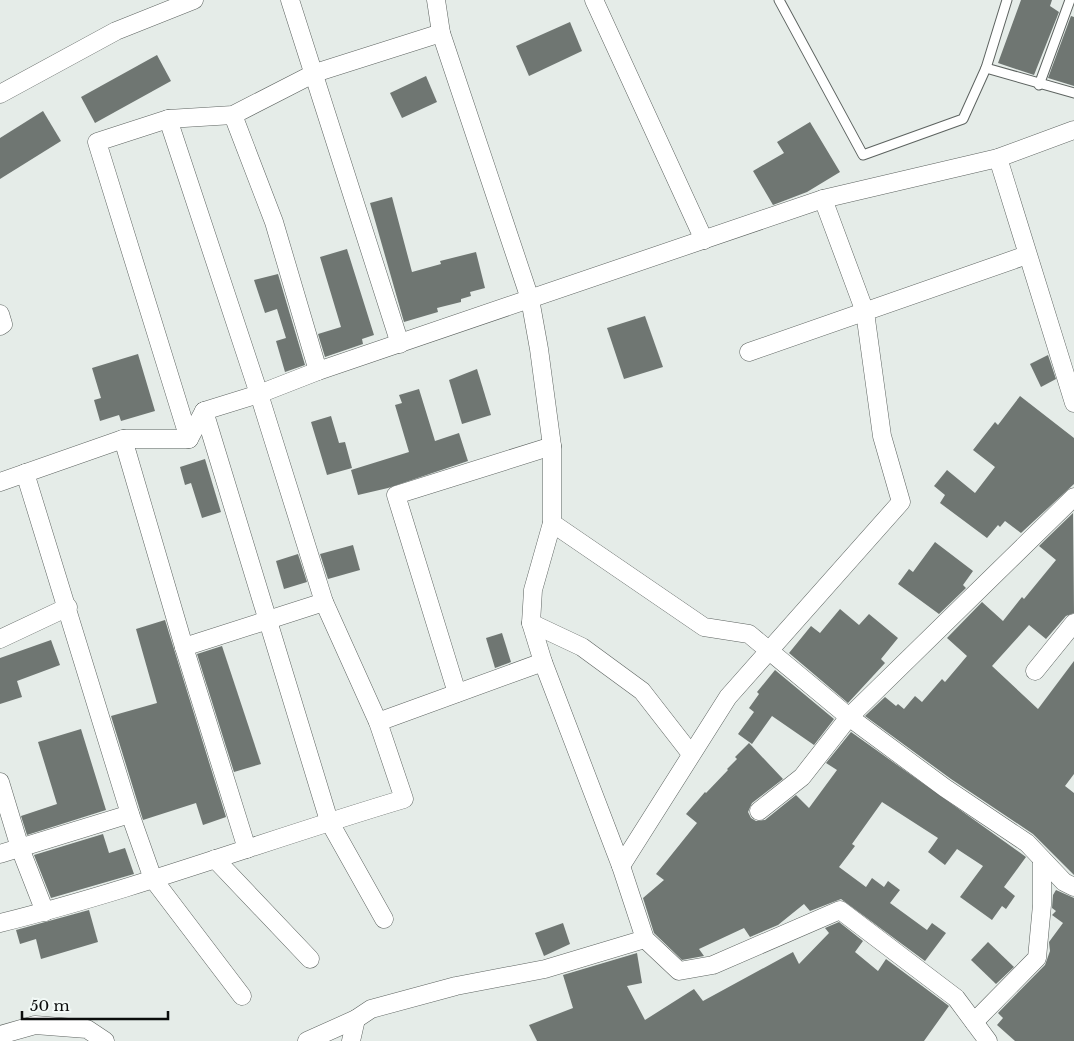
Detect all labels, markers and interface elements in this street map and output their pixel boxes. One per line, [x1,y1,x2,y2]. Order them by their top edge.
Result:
scale bar [22,988,169,1020]
text: 50 m [30,996,70,1015]

